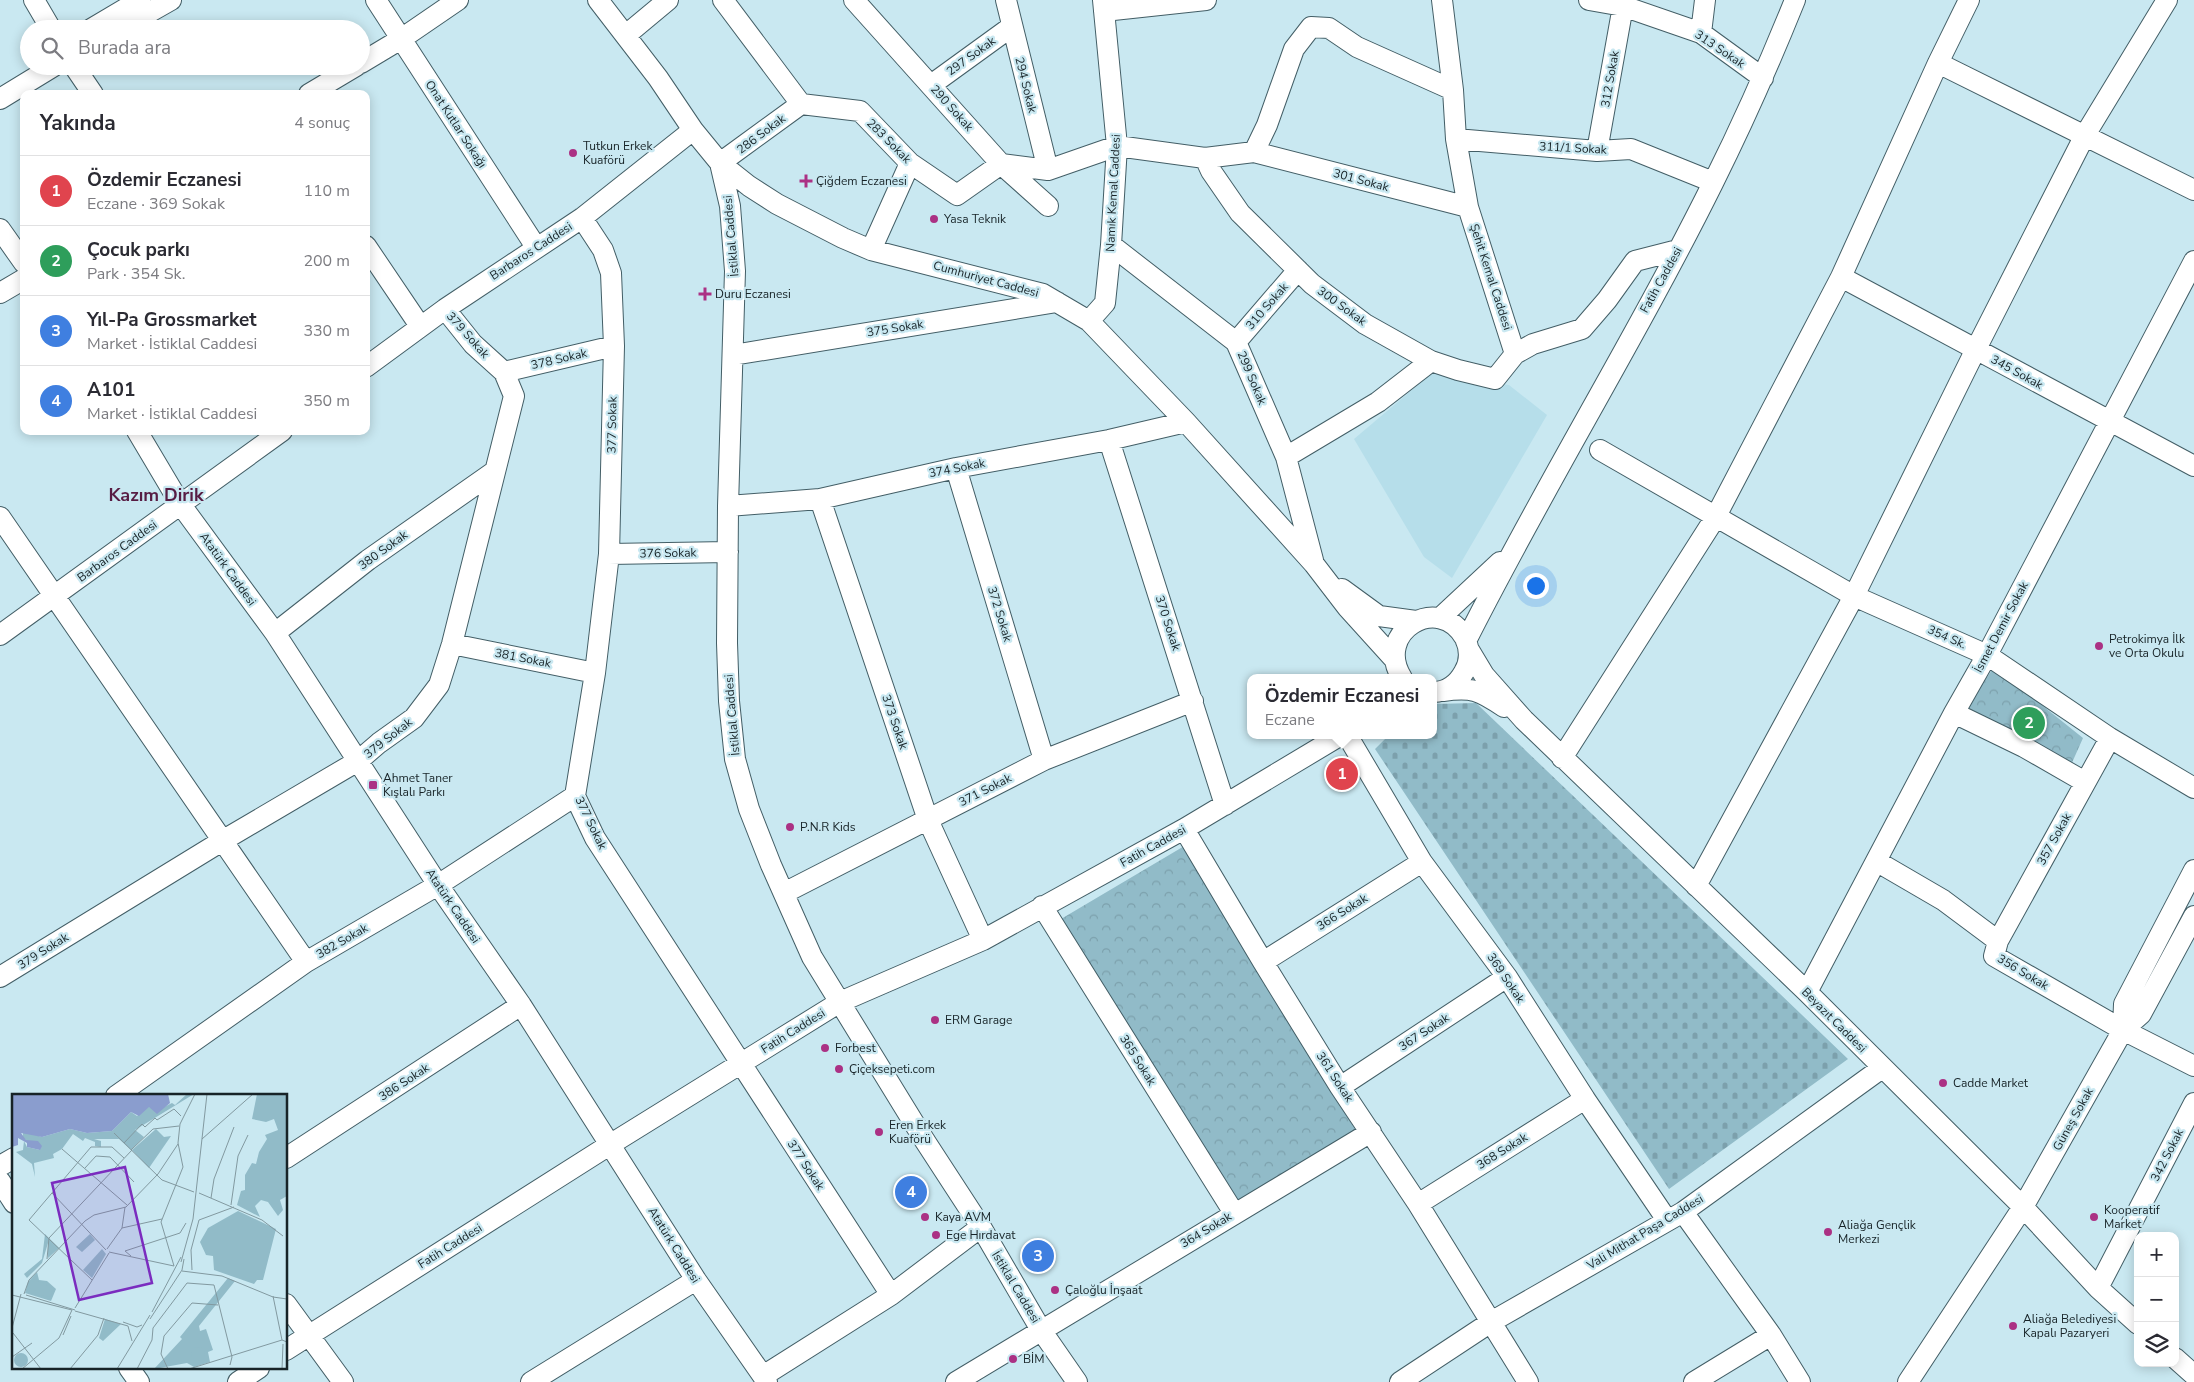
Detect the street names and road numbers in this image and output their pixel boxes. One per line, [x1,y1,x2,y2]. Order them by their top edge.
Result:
street label: 313 Sokak [1692,26,1749,72]
street label: 297 Sokak [943,32,1000,79]
street label: 312 Sokak [1597,49,1623,108]
street label: 294 Sokak [1011,55,1041,116]
street label: Onat Kutlar Sokağı [422,77,490,171]
street label: 290 Sokak [927,81,978,135]
street label: 286 Sokak [733,110,789,158]
street label: 283 Sokak [863,115,916,168]
street label: Namık Kemal Caddesi [1102,134,1124,252]
street label: 311/1 Sokak [1539,138,1608,158]
street label: 301 Sokak [1331,165,1392,195]
street label: İstiklal Caddesi [719,195,743,277]
street label: Barbaros Caddesi [487,218,575,284]
street label: Şehit Kemal Caddesi [1466,222,1516,332]
street label: Fatih Caddesi [1636,244,1686,316]
street label: Cumhuriyet Caddesi [932,257,1040,301]
street label: 310 Sokak [1242,278,1292,333]
street label: 300 Sokak [1314,283,1371,330]
street label: 379 Sokak [443,308,494,362]
street label: 375 Sokak [866,315,925,340]
street label: 378 Sokak [529,345,590,373]
street label: 299 Sokak [1233,349,1271,408]
street label: 345 Sokak [1988,351,2047,393]
street label: 377 Sokak [604,395,621,454]
street label: 374 Sokak [927,455,987,481]
street label: Barbaros Caddesi [74,517,160,585]
street label: 380 Sokak [355,526,412,573]
street label: Atatürk Caddesi [196,529,260,609]
street label: 376 Sokak [639,544,698,561]
street label: İsmet Demir Sokak [1970,578,2032,675]
street label: 372 Sokak [984,584,1016,645]
street label: 370 Sokak [1152,593,1185,654]
street label: 354 Sk. [1925,621,1969,653]
street label: 381 Sokak [493,645,553,671]
street label: İstiklal Caddesi [720,674,744,756]
street label: 373 Sokak [878,692,912,753]
street label: 379 Sokak [361,714,416,762]
street label: 371 Sokak [956,769,1015,810]
street label: 377 Sokak [571,794,611,853]
street label: 357 Sokak [2033,809,2075,868]
street label: Fatih Caddesi [1117,821,1189,871]
street label: Atatürk Caddesi [422,866,484,946]
street label: 366 Sokak [1314,890,1371,934]
street label: 382 Sokak [313,919,372,962]
street label: 379 Sokak [15,929,72,973]
street label: 369 Sokak [1483,950,1529,1007]
street label: 356 Sokak [1994,950,2052,994]
street label: Beyazıt Caddesi [1798,984,1870,1056]
street label: Fatih Caddesi [758,1005,828,1057]
street label: 367 Sokak [1396,1009,1453,1054]
street label: 365 Sokak [1116,1032,1160,1089]
street label: 361 Sokak [1313,1049,1358,1106]
street label: 386 Sokak [376,1059,433,1104]
street label: Güneş Sokak [2049,1084,2097,1153]
street label: 342 Sokak [2147,1125,2188,1184]
street label: 368 Sokak [1474,1129,1531,1173]
street label: 377 Sokak [784,1137,829,1194]
street label: Vali Mithat Paşa Caddesi [1583,1191,1706,1274]
street label: Atatürk Caddesi [644,1204,704,1286]
street label: 364 Sokak [1177,1208,1235,1252]
street label: Fatih Caddesi [415,1220,485,1272]
street label: İstiklal Caddesi [988,1248,1044,1326]

